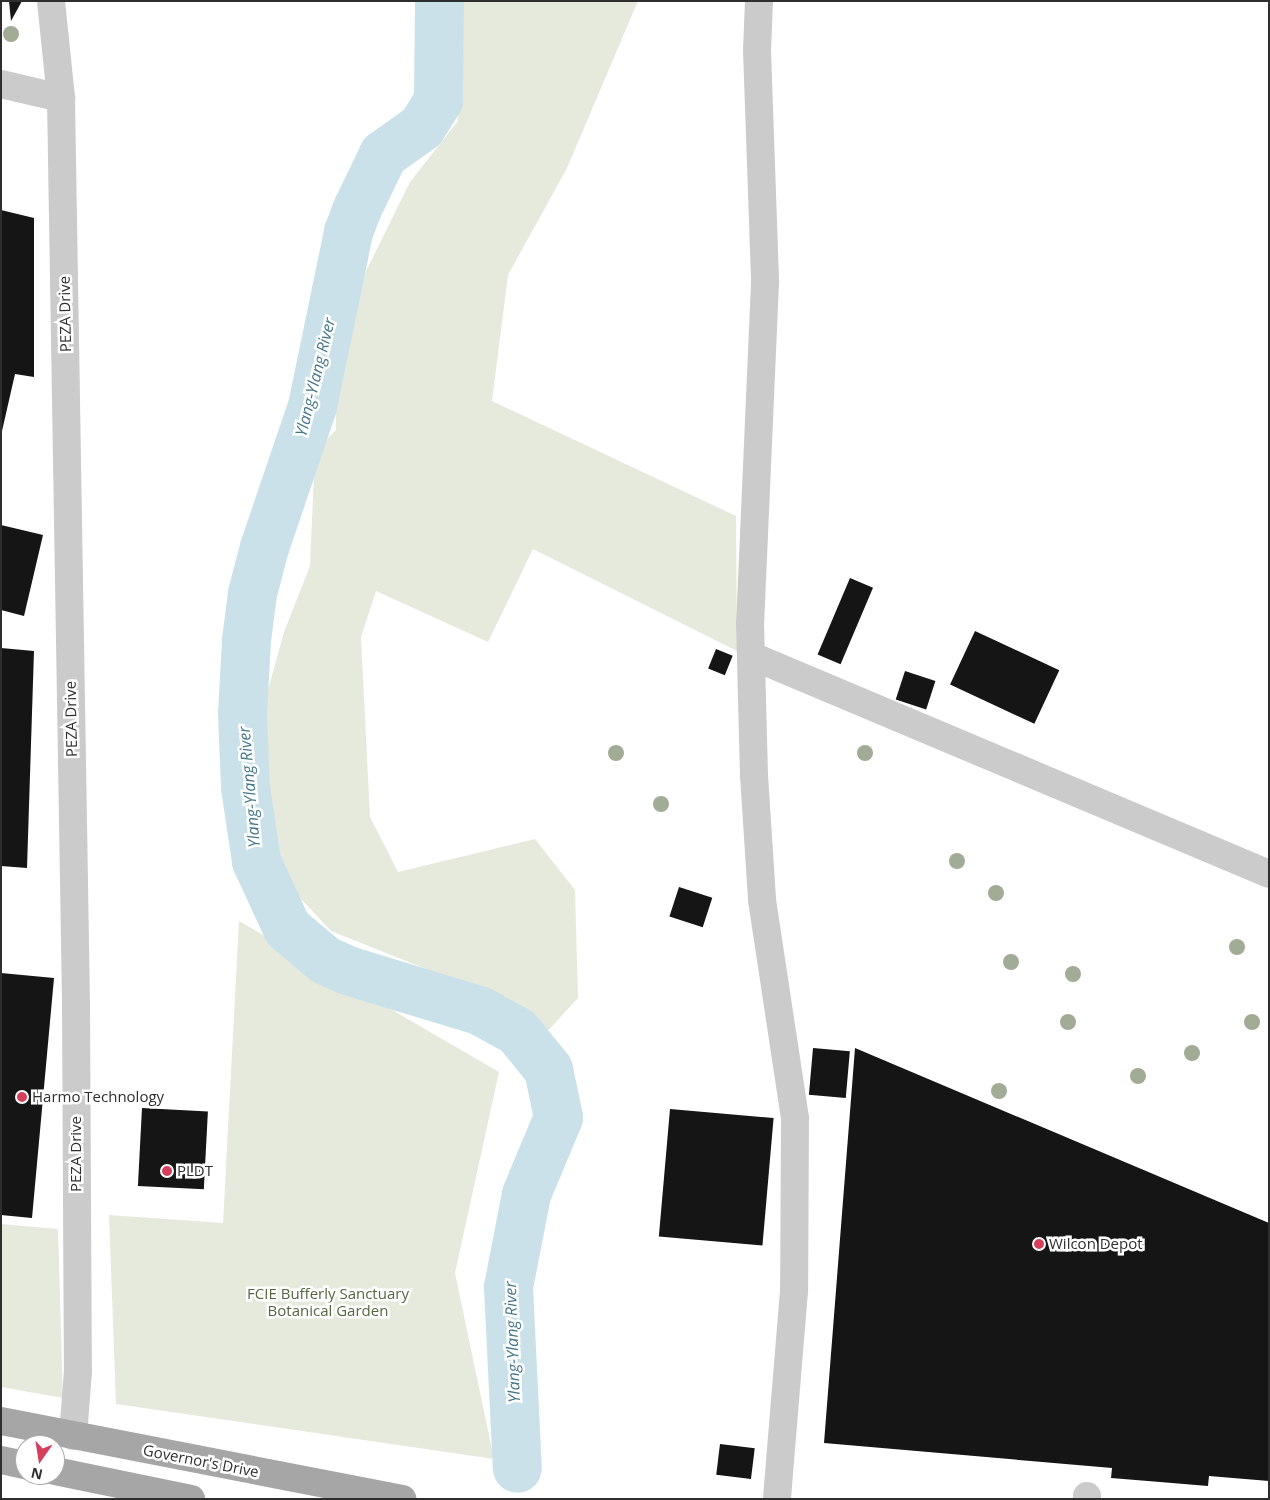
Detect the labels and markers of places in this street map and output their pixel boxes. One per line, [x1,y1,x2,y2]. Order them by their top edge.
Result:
place label: Harmo Technology [32,1088,164,1106]
marker: Harmo Technology [16,1091,28,1103]
place label: PLDT [177,1162,213,1180]
marker: PLDT [161,1165,173,1177]
place label: Wilcon Depot [1049,1235,1143,1253]
marker: Wilcon Depot [1033,1238,1045,1250]

